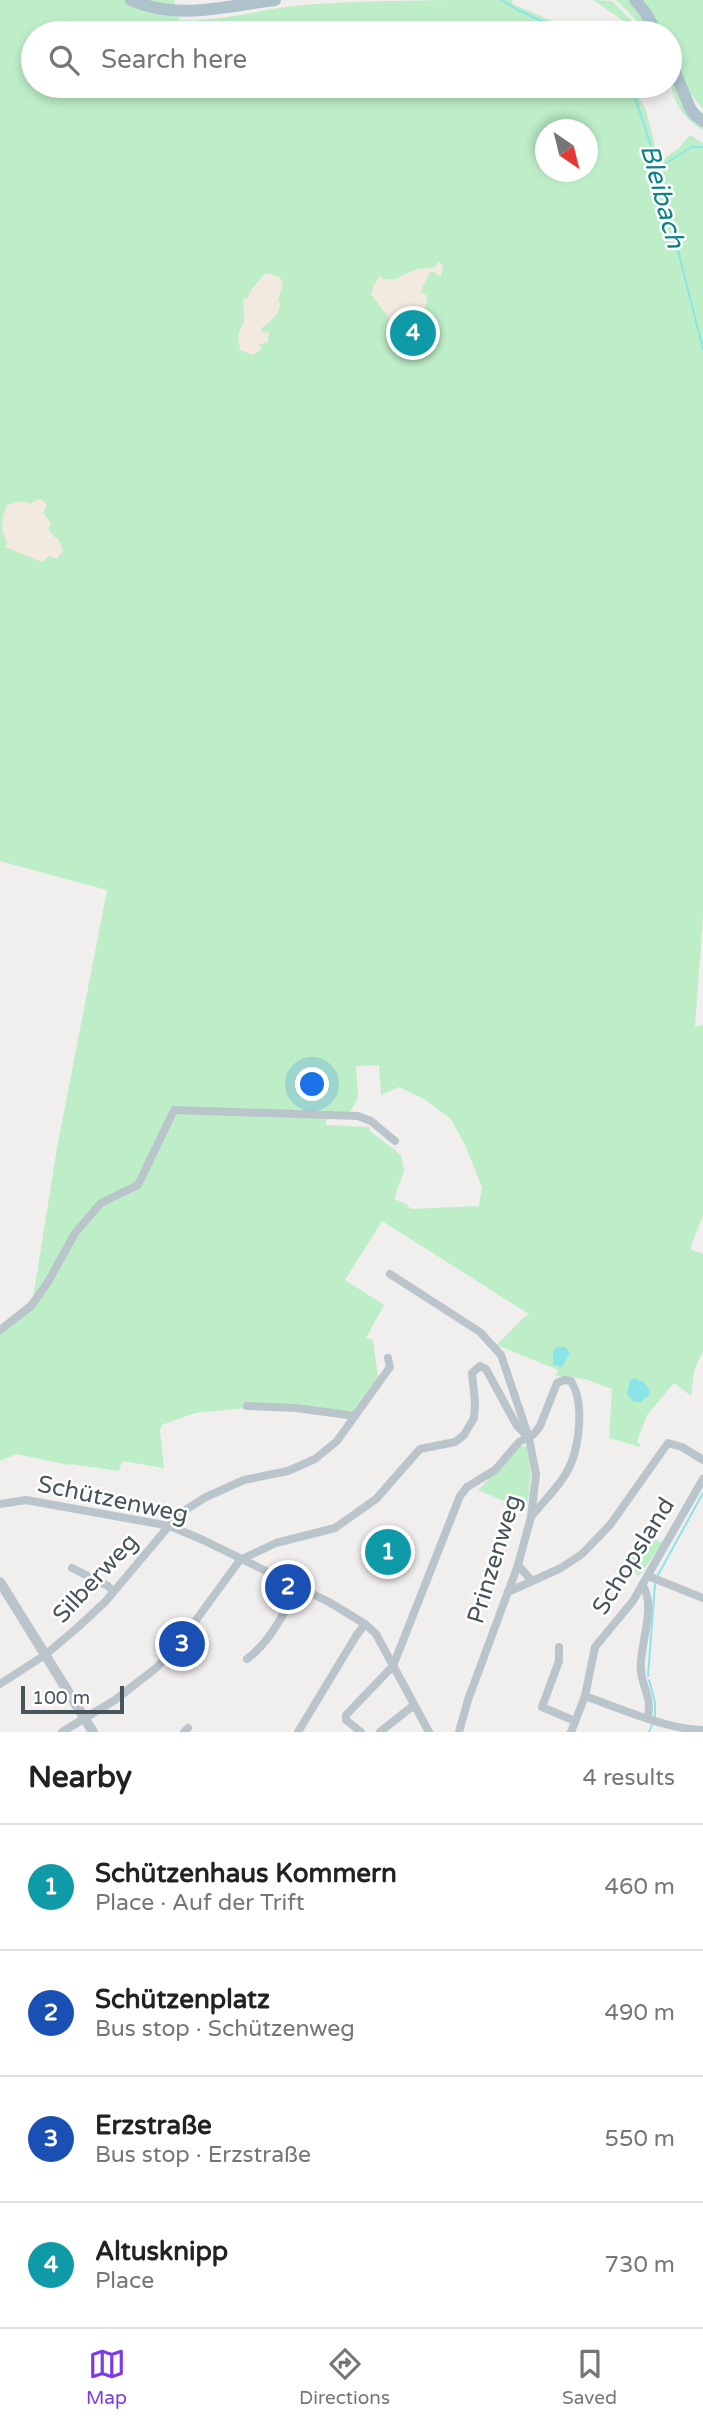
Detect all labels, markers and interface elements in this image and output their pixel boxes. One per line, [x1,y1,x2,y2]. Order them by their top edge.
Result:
search box [21,21,682,98]
icon: search [45,41,83,79]
text: Search here [101,44,247,75]
north arrow [535,119,598,182]
water label: Bleibach [634,141,692,253]
pin: 4 [390,307,436,359]
your location [295,1067,329,1101]
street label: Schützenweg [35,1469,191,1530]
street label: Prinzenweg [461,1491,528,1627]
street label: Schopsland [586,1492,681,1620]
pin: 1 [365,1526,411,1578]
street label: Silberweg [47,1527,144,1629]
pin: 2 [265,1561,311,1613]
pin: 3 [159,1618,205,1670]
scale bar [21,1683,124,1715]
text: 100 m [32,1687,90,1709]
text: Nearby [28,1759,132,1796]
text: 4 results [582,1764,675,1792]
text: Schützenhaus Kommern [95,1858,397,1889]
text: 1 [44,1873,58,1901]
text: 460 m [605,1873,675,1901]
text: Place · Auf der Trift [95,1889,305,1917]
text: Schützenplatz [95,1984,270,2015]
text: 2 [44,1999,58,2027]
text: 490 m [605,1999,675,2027]
text: Bus stop · Schützenweg [95,2015,355,2043]
text: Erzstraße [95,2110,212,2141]
text: 3 [44,2125,58,2153]
text: 550 m [605,2125,675,2153]
text: Bus stop · Erzstraße [95,2141,311,2169]
text: Altusknipp [95,2236,228,2267]
text: 4 [44,2251,58,2279]
text: 730 m [605,2251,675,2279]
text: Place [95,2267,154,2295]
tab: Map [86,2345,127,2409]
tab: Directions [299,2345,390,2409]
tab: Saved [562,2345,617,2409]

